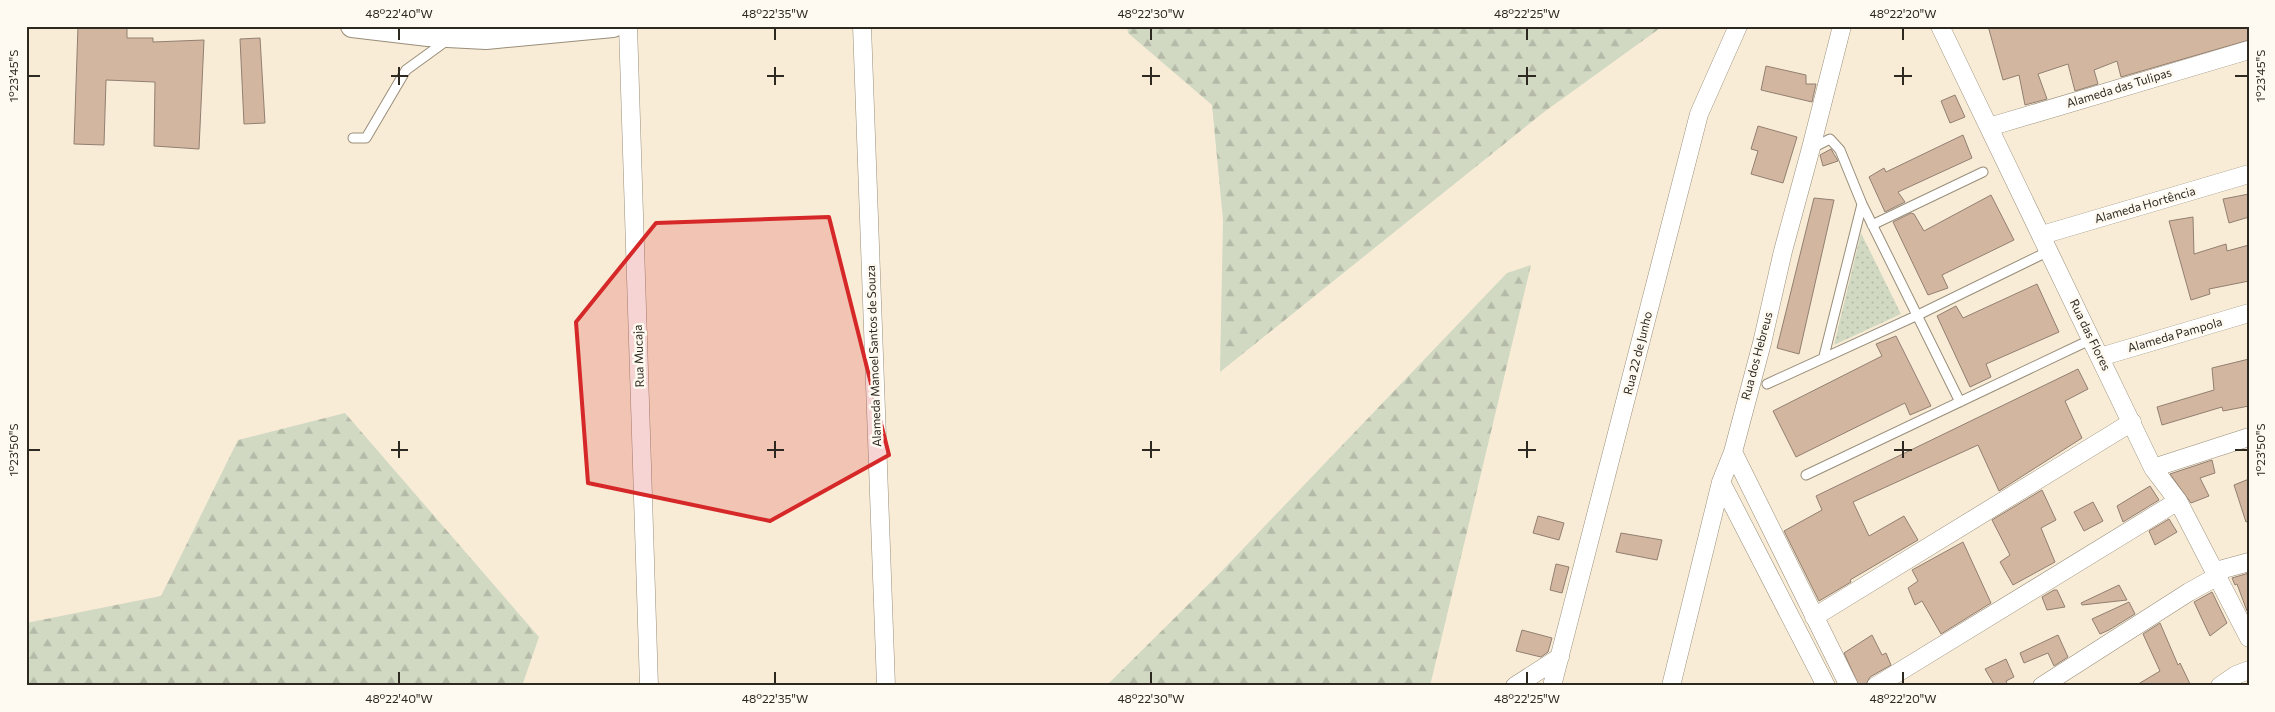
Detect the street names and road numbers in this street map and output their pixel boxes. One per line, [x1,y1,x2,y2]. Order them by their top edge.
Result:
street label: Alameda das Tulipas [2064,64,2173,110]
street label: Alameda Hortência [2093,183,2197,225]
street label: Alameda Manoel Santos de Souza [863,265,883,447]
street label: Rua das Flores [2068,297,2114,373]
street label: Rua 22 de Junho [1620,310,1655,396]
street label: Rua dos Hebreus [1738,310,1775,401]
street label: Alameda Pampola [2126,314,2224,354]
street label: Rua Mucaja [630,324,646,388]

